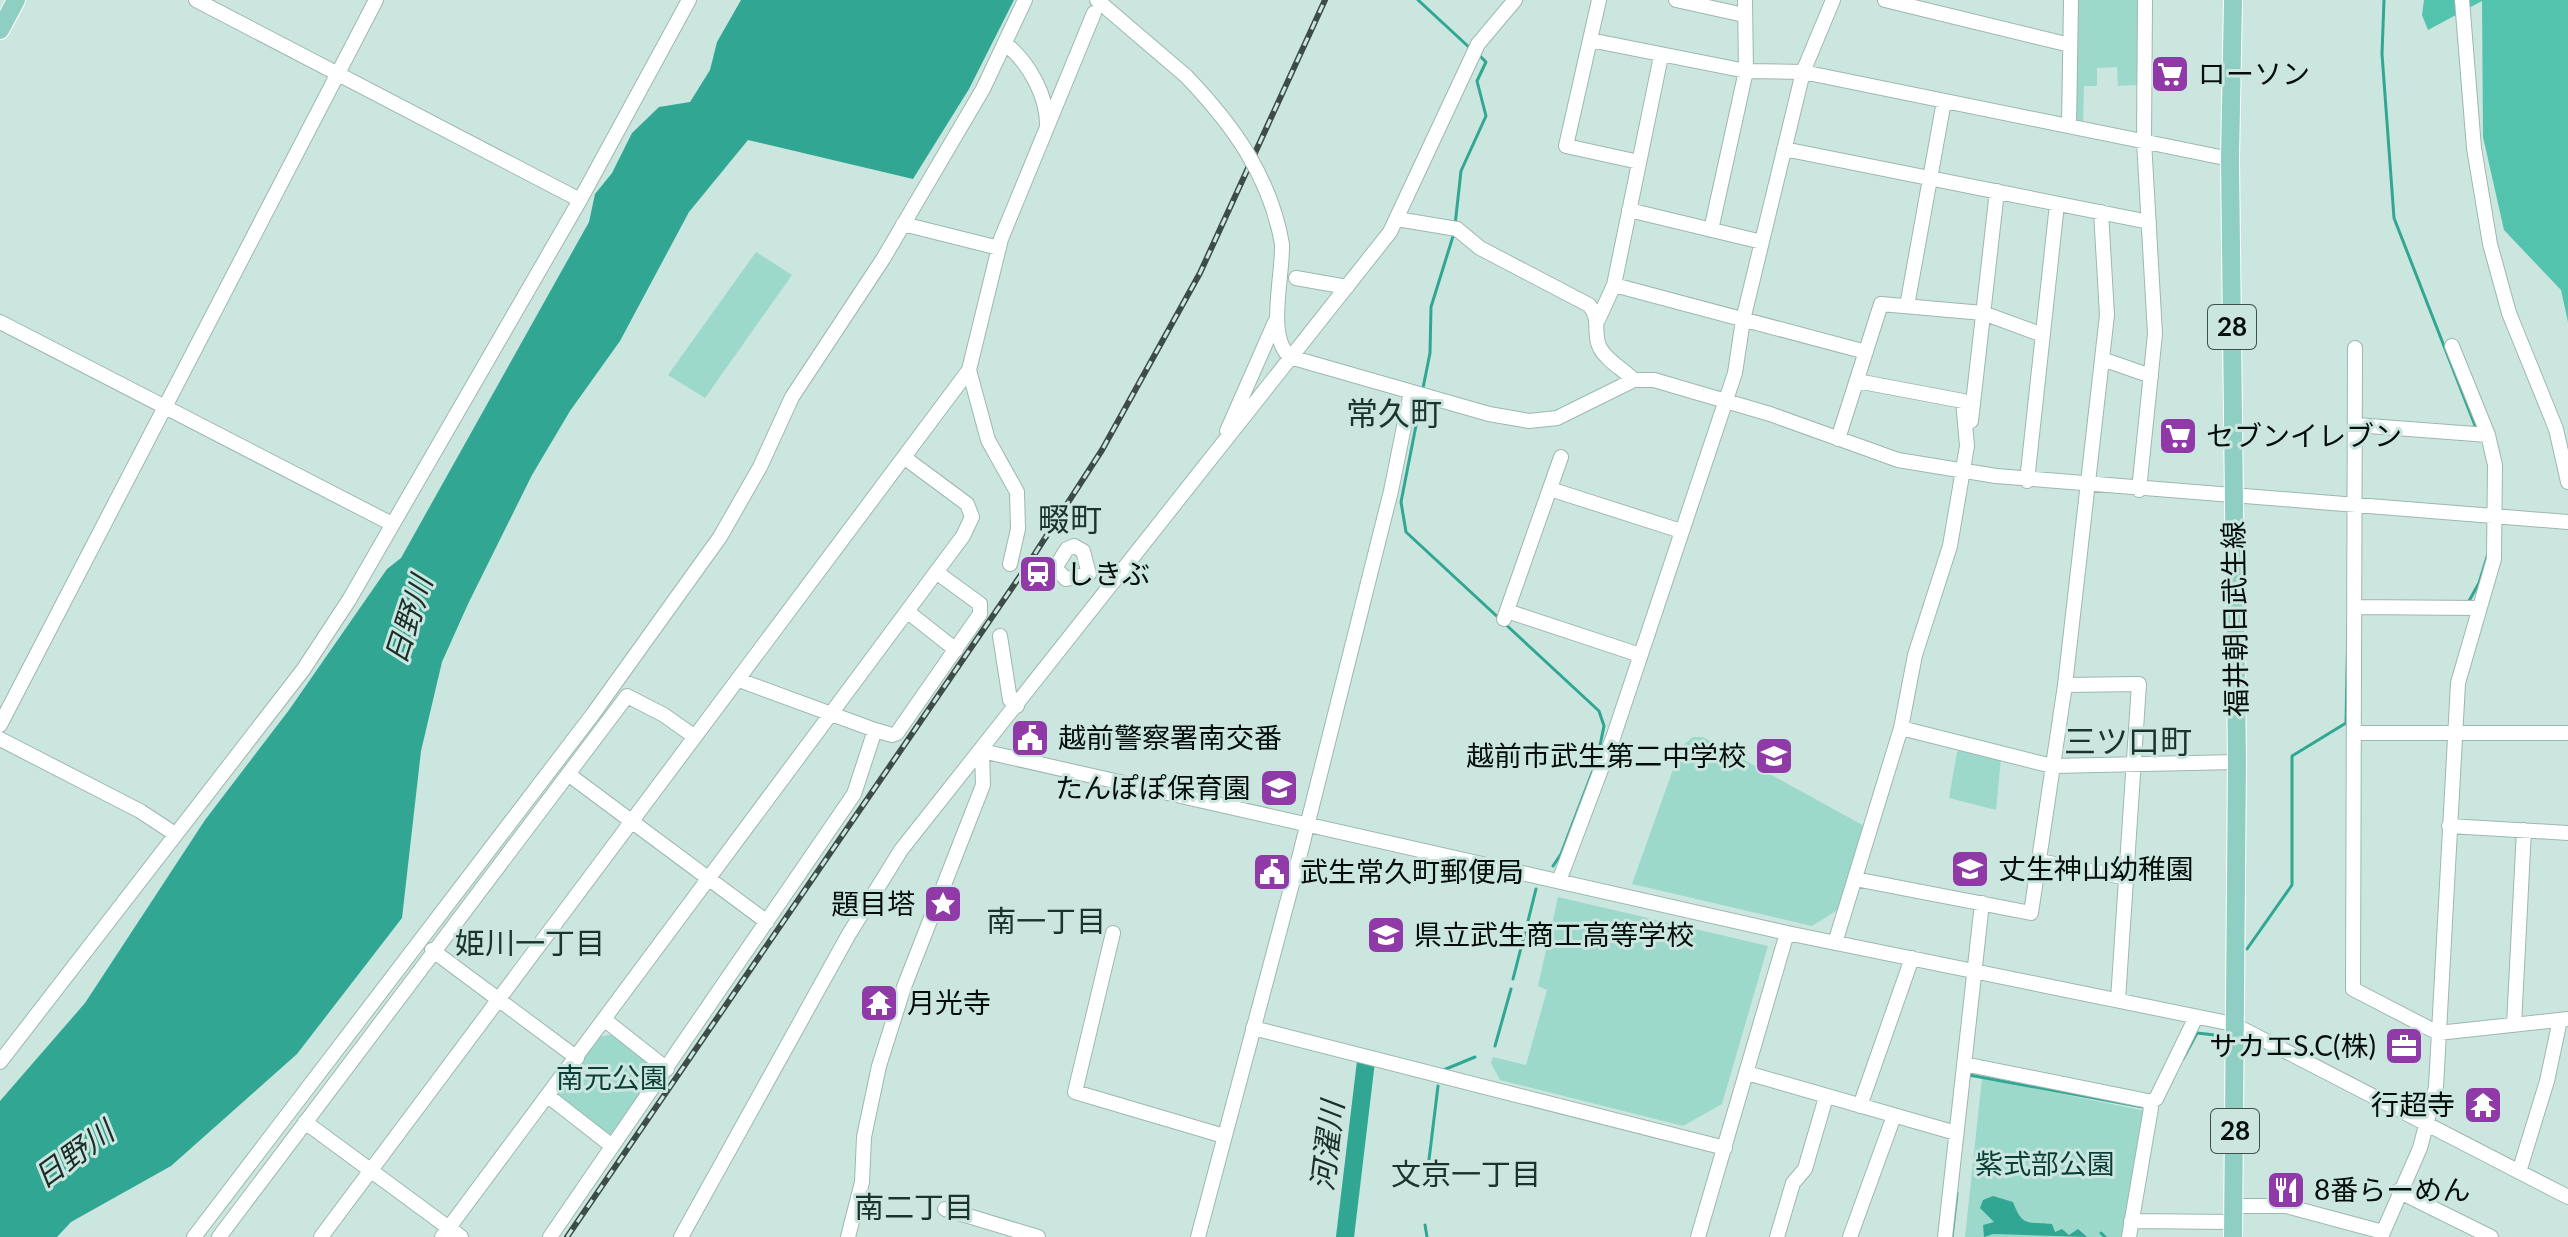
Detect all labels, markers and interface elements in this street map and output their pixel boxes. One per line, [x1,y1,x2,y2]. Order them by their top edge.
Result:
supermarket icon: ローソン [2149,53,2191,95]
place label: ローソン [2198,56,2310,90]
road number: 28 [2208,305,2256,349]
district label: 常久町 [1346,393,1442,432]
supermarket icon: セブンイレブン [2157,415,2199,457]
place label: セブンイレブン [2206,418,2402,452]
district label: 畷町 [1038,499,1102,538]
street label: 福井朝日武生線 [2215,521,2253,717]
station icon: しきぶ [1017,553,1059,595]
place label: しきぶ [1066,556,1150,590]
water label: 日野川 [376,568,439,668]
public building icon: 越前警察署南交番 [1009,717,1051,759]
place label: 越前警察署南交番 [1058,720,1282,754]
district label: 三ツ口町 [2064,721,2192,760]
school or university icon: 越前市武生第二中学校 [1753,735,1795,777]
place label: 越前市武生第二中学校 [1466,738,1746,772]
school or university icon: たんぽぽ保育園 [1258,767,1300,809]
place label: たんぽぽ保育園 [1055,770,1251,804]
school or university icon: 丈生神山幼稚園 [1949,848,1991,890]
public building icon: 武生常久町郵便局 [1251,851,1293,893]
place label: 丈生神山幼稚園 [1998,851,2194,885]
place label: 武生常久町郵便局 [1300,854,1524,888]
place icon: 題目塔 [922,883,964,925]
place label: 題目塔 [831,886,915,920]
district label: 南一丁目 [986,902,1106,938]
school or university icon: 県立武生商工高等学校 [1365,914,1407,956]
place label: 県立武生商工高等学校 [1414,917,1694,951]
district label: 姫川一丁目 [455,924,605,960]
temple icon: 月光寺 [858,982,900,1024]
place label: 月光寺 [907,985,991,1019]
office icon: サカエS.C(株) [2383,1025,2425,1067]
place label: サカエS.C(株) [2209,1028,2376,1062]
park label: 南元公園 [556,1060,668,1094]
temple icon: 行超寺 [2462,1084,2504,1126]
place label: 行超寺 [2371,1087,2455,1121]
water label: 河濯川 [1303,1096,1350,1193]
road number: 28 [2211,1109,2259,1153]
water label: 日野川 [26,1111,122,1194]
park label: 紫式部公園 [1975,1146,2115,1180]
district label: 文京一丁目 [1391,1155,1541,1191]
restaurant icon: 8番らーめん [2265,1169,2307,1211]
place label: 8番らーめん [2314,1172,2470,1206]
district label: 南二丁目 [854,1188,974,1224]

